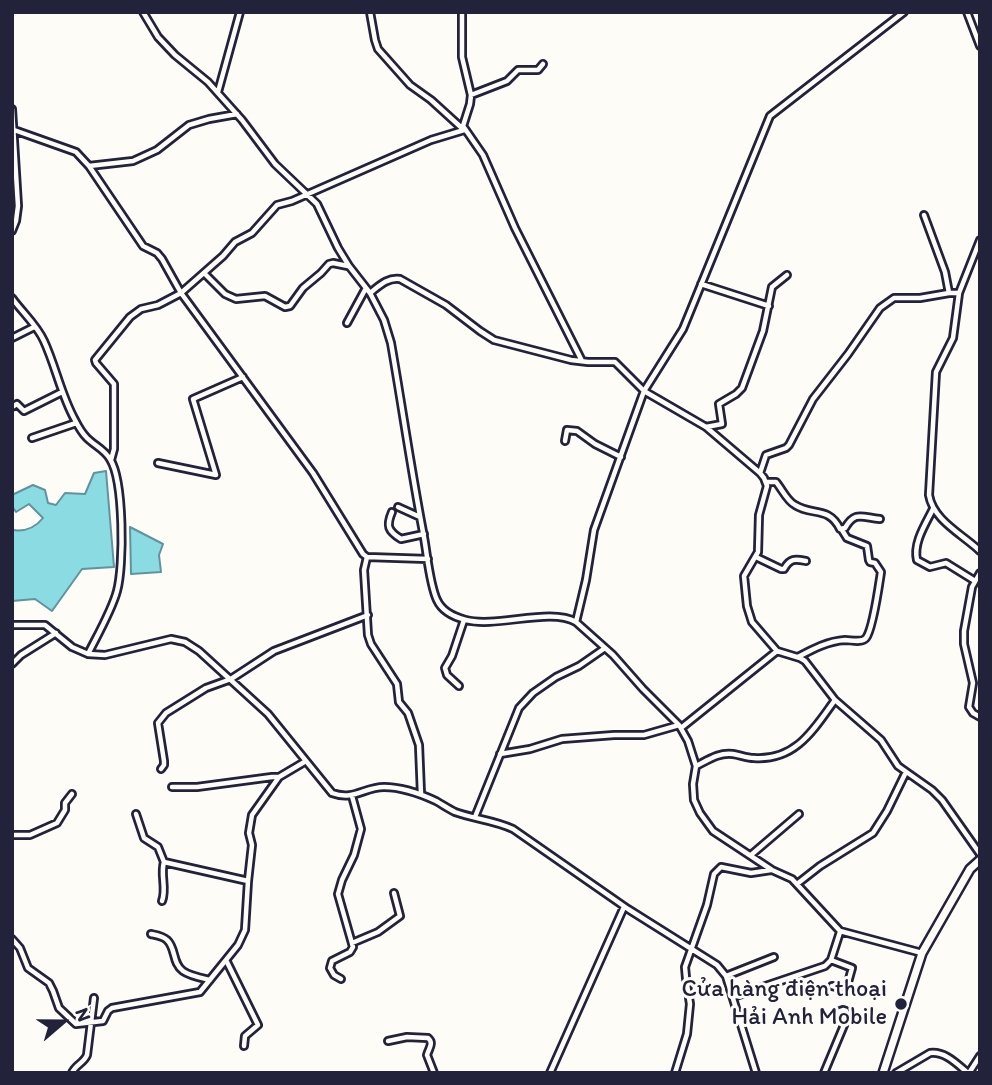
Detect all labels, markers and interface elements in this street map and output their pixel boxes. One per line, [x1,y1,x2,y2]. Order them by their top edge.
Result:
place label: Cửa hàng điện thoại Hải Anh Mobile [682,976,887,1032]
north arrow [28,987,98,1057]
marker: Cửa hàng điện thoại Hải Anh Mobile [893,996,909,1012]
text: N [70,1005,96,1025]

